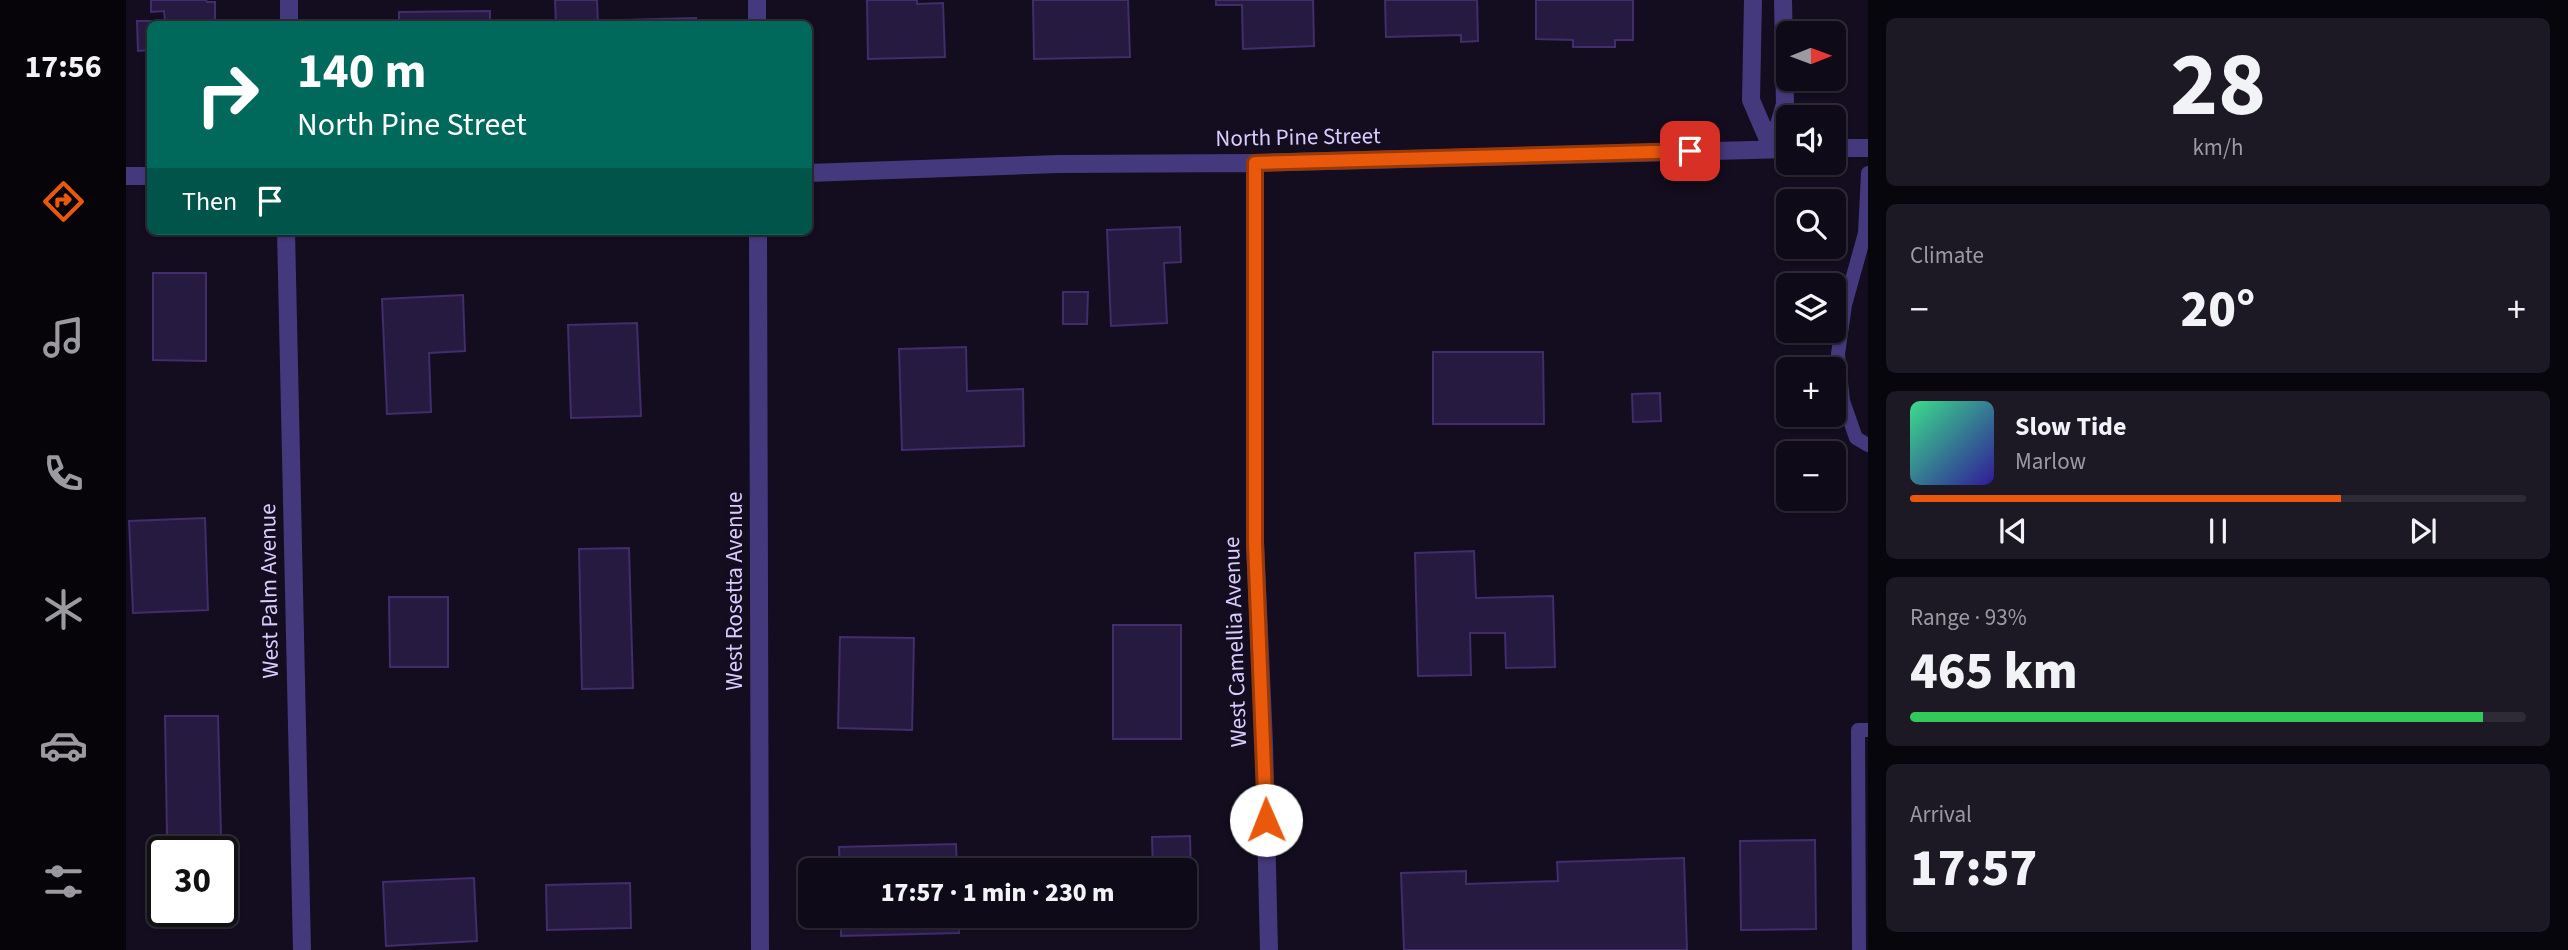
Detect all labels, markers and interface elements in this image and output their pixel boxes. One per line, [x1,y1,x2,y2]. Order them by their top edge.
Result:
north arrow [1776,21,1846,91]
map controls [1776,21,1846,511]
text: 28 [2170,21,2266,150]
text: 140 m [297,37,426,107]
text: 17:56 [24,44,102,90]
icon: right [182,49,273,140]
text: North Pine Street [297,102,527,148]
button: sound [1776,105,1846,175]
street label: North Pine Street [1215,119,1381,155]
pin [1660,121,1720,181]
text: km/h [2192,131,2244,164]
icon: arrive [1671,132,1709,170]
icon: directions [39,177,88,226]
icon: arrive [251,182,289,220]
text: Then [182,183,237,220]
button: search [1776,189,1846,259]
text: Climate [1910,239,1984,272]
button: layers [1776,273,1846,343]
text: 20° [2181,273,2255,347]
text: − [1910,283,1929,337]
text: + [2507,283,2526,337]
icon: music [39,313,88,362]
button: + [1776,357,1846,427]
text: Slow Tide [2015,408,2126,445]
button: − [1776,441,1846,511]
text: Marlow [2015,445,2086,478]
icon: phone [39,449,88,498]
street label: West Rosetta Avenue [718,492,751,690]
street label: West Palm Avenue [251,503,287,679]
icon: previous [1994,512,2032,550]
icon: pause [2199,512,2237,550]
icon: next [2404,512,2442,550]
street label: West Camellia Avenue [1215,536,1255,748]
icon: climate [39,585,88,634]
text: Range · 93% [1910,601,2027,634]
text: 465 km [1910,635,2078,709]
icon: car [39,721,88,770]
position arrow [1229,783,1303,857]
text: Arrival [1910,798,1972,831]
text: 17:57 [1910,832,2037,906]
speed limit sign: 30 [147,836,238,927]
icon: filters [39,857,88,906]
text: 17:57 · 1 min · 230 m [881,874,1114,911]

